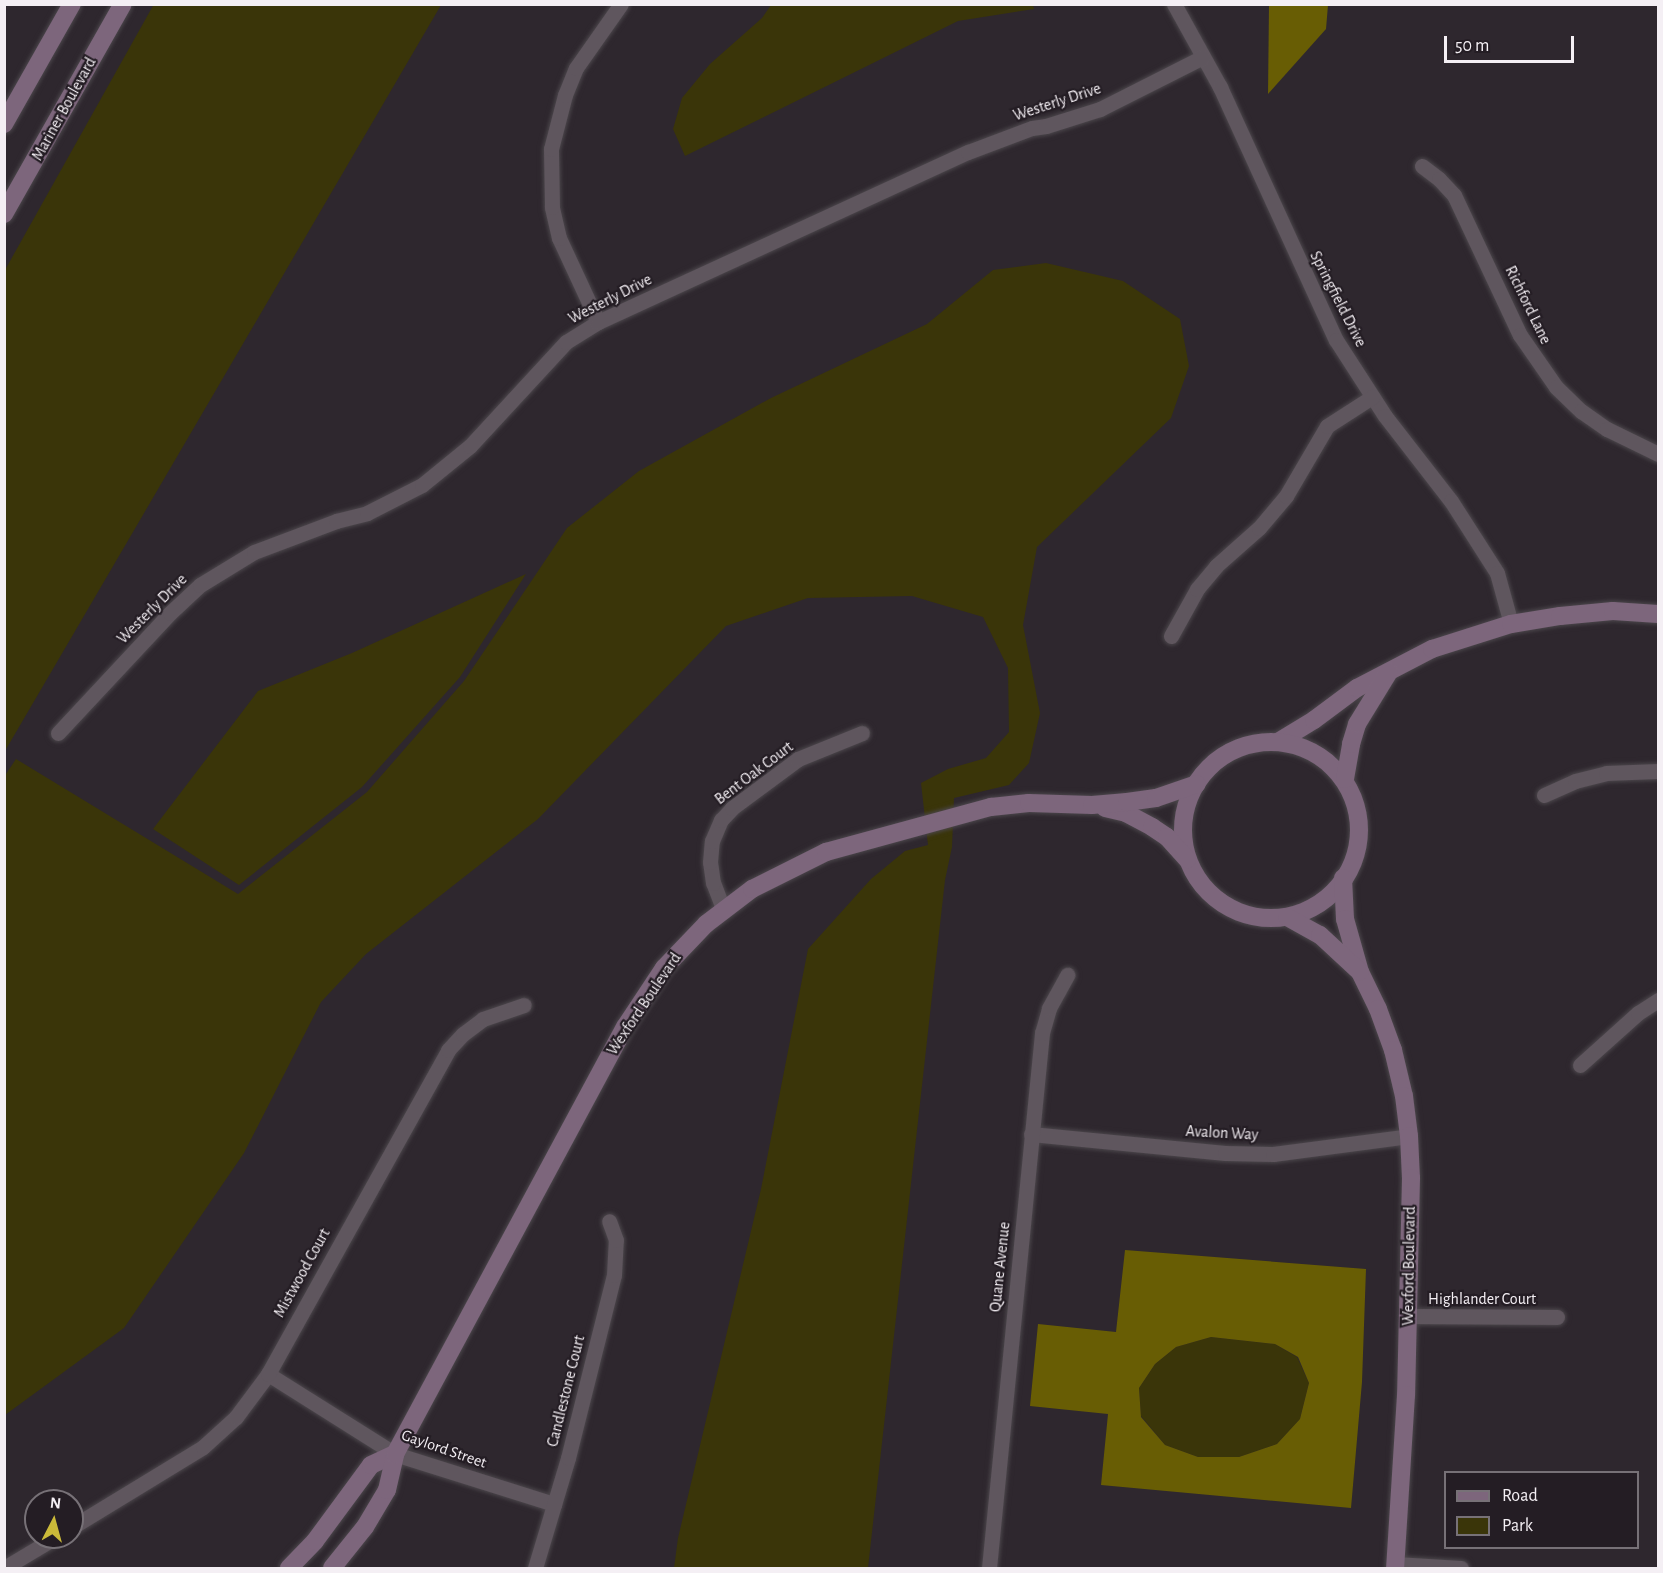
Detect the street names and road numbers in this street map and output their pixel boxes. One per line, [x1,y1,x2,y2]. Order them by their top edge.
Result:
street label: Mariner Boulevard [28,54,100,164]
street label: Westerly Drive [1011,79,1103,125]
street label: Springfield Drive [1306,248,1370,350]
street label: Richford Lane [1501,263,1555,347]
street label: Westerly Drive [565,270,655,328]
street label: Westerly Drive [113,570,191,648]
street label: Bent Oak Court [711,737,797,809]
street label: Wexford Boulevard [603,949,685,1059]
street label: Avalon Way [1185,1122,1259,1144]
street label: Wexford Boulevard [1398,1206,1420,1326]
street label: Quane Avenue [986,1221,1014,1313]
street label: Mistwood Court [270,1225,334,1321]
street label: Highlander Court [1428,1289,1536,1309]
street label: Candlestone Court [543,1333,589,1449]
street label: Gaylord Street [399,1425,489,1473]

